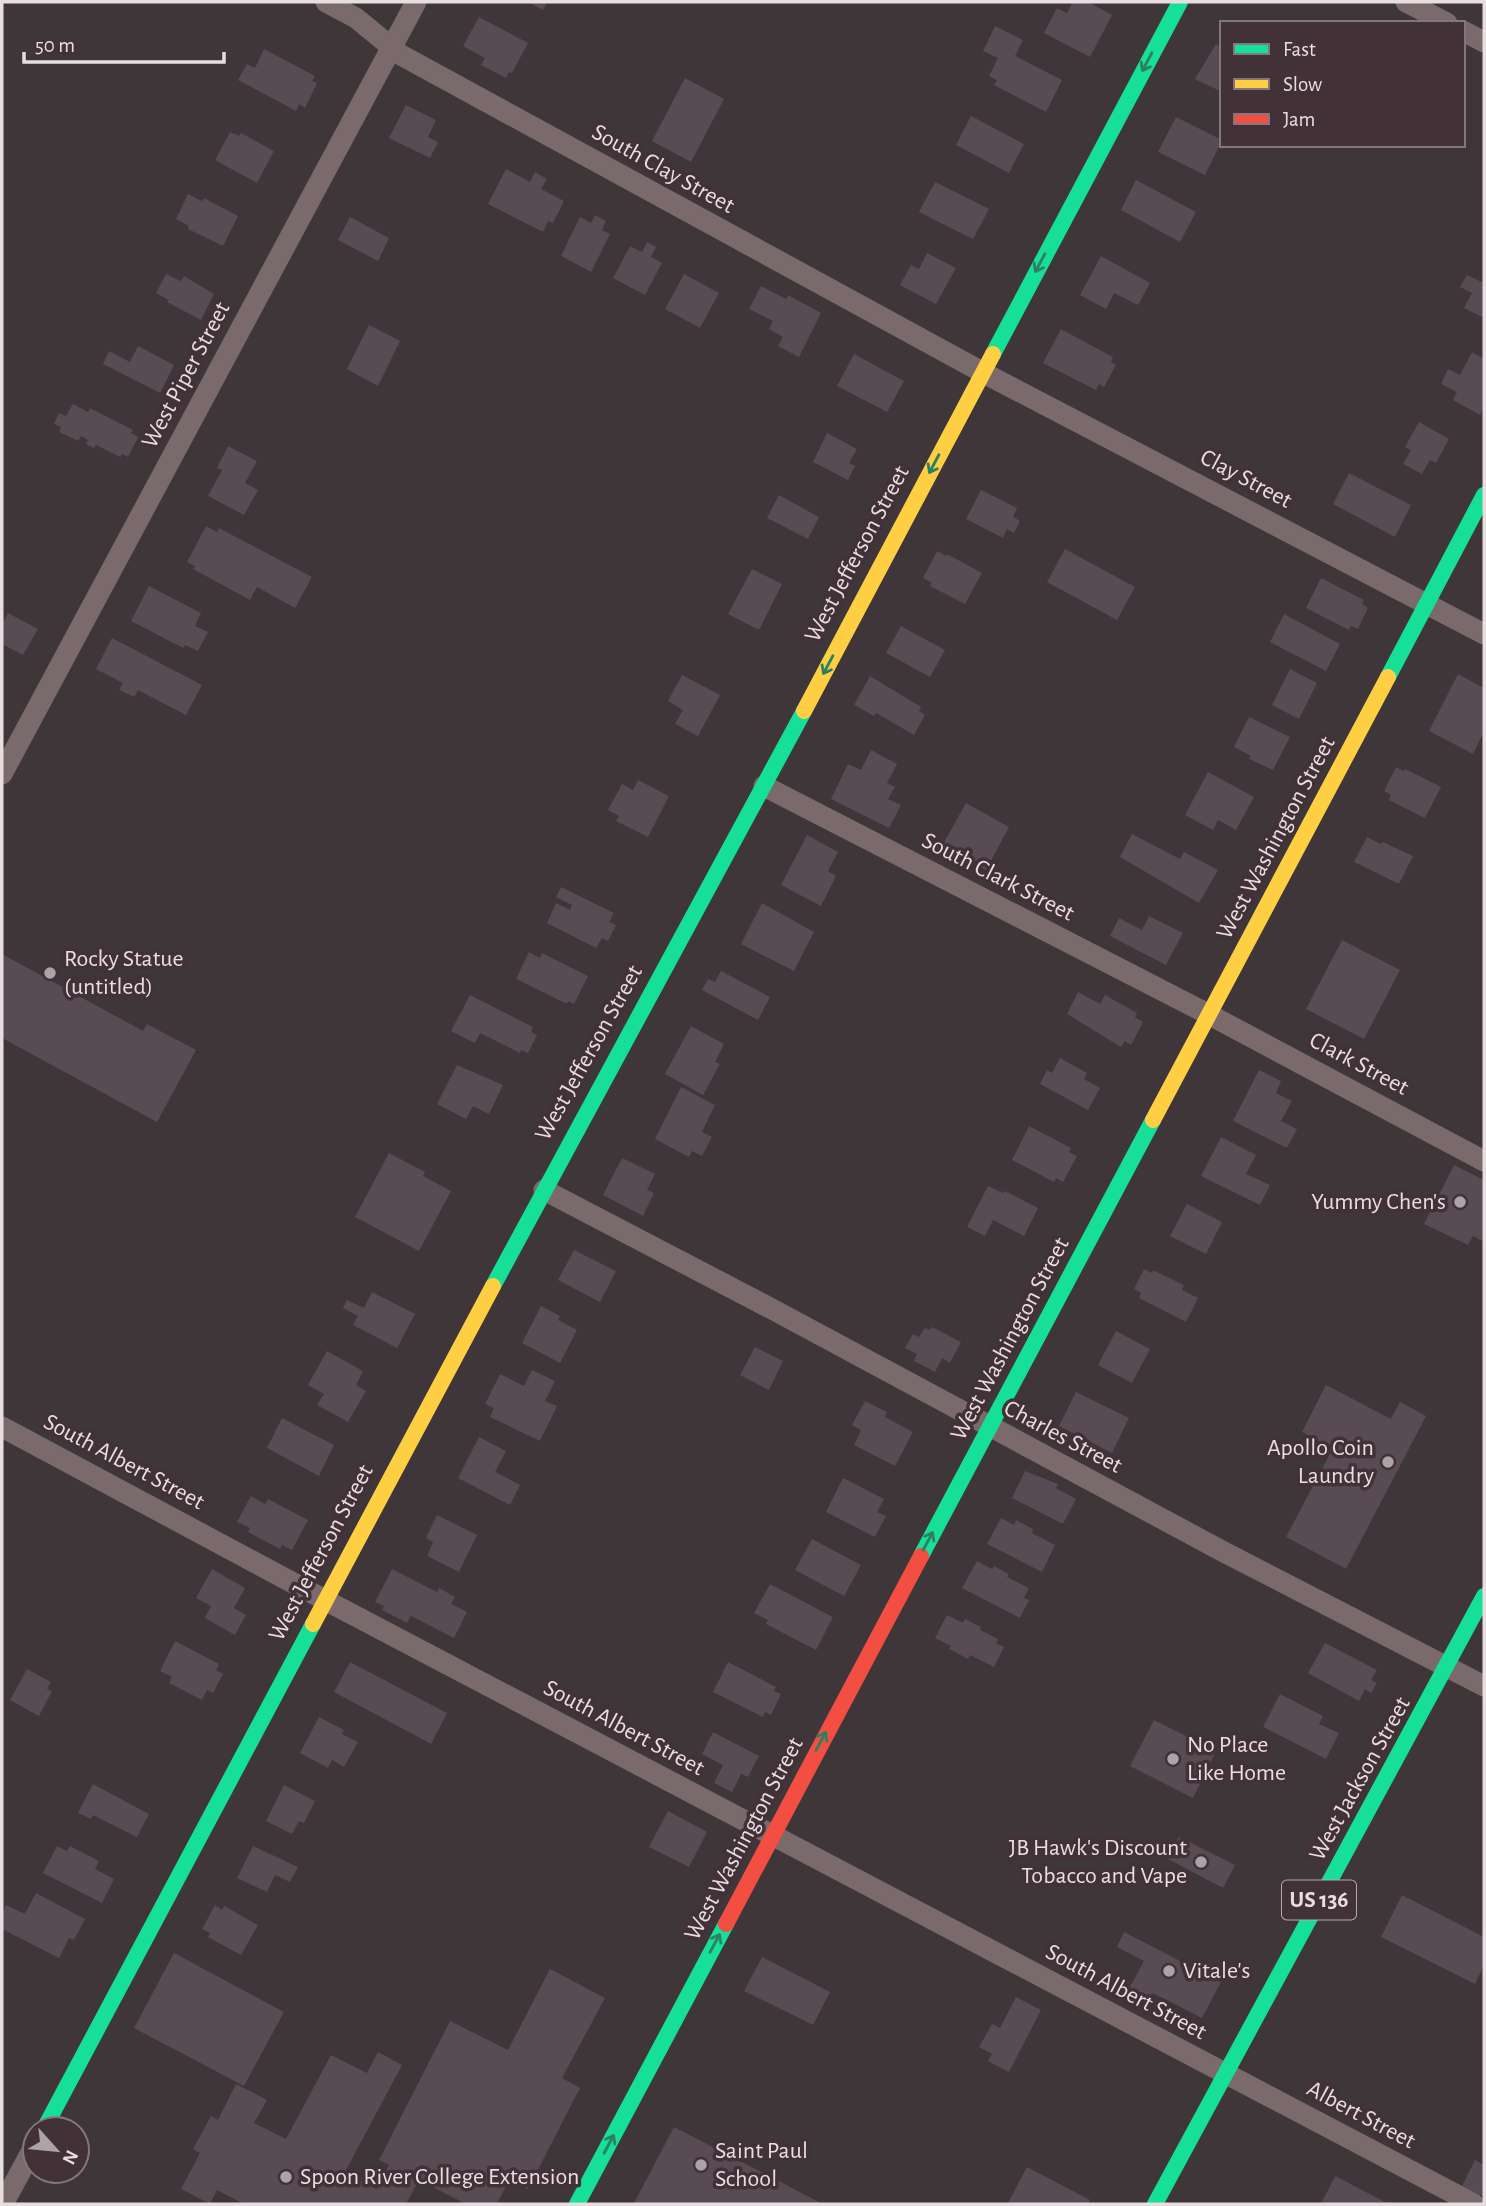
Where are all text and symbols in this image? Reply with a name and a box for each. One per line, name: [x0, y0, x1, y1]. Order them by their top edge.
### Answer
scale bar: [24, 21, 224, 65]
legend: [1220, 21, 1465, 147]
text: 50 m: [35, 35, 75, 56]
text: Fast: [1283, 39, 1316, 60]
one-way arrow: [1140, 51, 1154, 72]
text: Slow: [1283, 74, 1322, 95]
text: Jam: [1283, 109, 1315, 130]
street label: South Clay Street: [588, 120, 739, 218]
one-way arrow: [1033, 252, 1047, 272]
street label: West Piper Street: [137, 298, 235, 452]
street label: Clay Street: [1196, 445, 1296, 513]
one-way arrow: [926, 453, 940, 473]
street label: West Jefferson Street: [800, 461, 914, 646]
one-way arrow: [821, 654, 834, 675]
street label: West Washington Street: [1212, 732, 1340, 943]
street label: South Clark Street: [918, 828, 1078, 926]
place label: Rocky Statue (untitled): [64, 947, 184, 999]
street label: West Jefferson Street: [531, 961, 647, 1145]
marker: Rocky Statue (untitled): [42, 965, 58, 981]
street label: Clark Street: [1305, 1028, 1413, 1100]
place label: Yummy Chen's: [1311, 1190, 1446, 1214]
marker: Yummy Chen's: [1452, 1194, 1468, 1210]
street label: West Washington Street: [946, 1233, 1074, 1444]
street label: Charles Street: [1000, 1396, 1126, 1478]
street label: South Albert Street: [40, 1410, 209, 1515]
place label: Apollo Coin Laundry: [1267, 1436, 1374, 1488]
marker: Apollo Coin Laundry: [1380, 1454, 1396, 1470]
street label: West Jefferson Street: [264, 1460, 378, 1645]
one-way arrow: [921, 1531, 935, 1551]
street label: South Albert Street: [540, 1676, 709, 1781]
street label: West Jackson Street: [1305, 1693, 1415, 1865]
one-way arrow: [814, 1732, 828, 1752]
street label: West Washington Street: [680, 1733, 808, 1944]
place label: No Place Like Home: [1187, 1733, 1286, 1785]
marker: No Place Like Home: [1165, 1751, 1181, 1767]
place label: JB Hawk's Discount Tobacco and Vape: [1009, 1836, 1187, 1888]
marker: JB Hawk's Discount Tobacco and Vape: [1193, 1854, 1209, 1870]
road number: US 136: [1282, 1881, 1356, 1920]
one-way arrow: [708, 1933, 722, 1953]
street label: South Albert Street: [1042, 1940, 1211, 2045]
place label: Vitale's: [1183, 1959, 1250, 1983]
marker: Vitale's: [1161, 1963, 1177, 1979]
street label: Albert Street: [1303, 2076, 1419, 2154]
north arrow: [21, 2115, 91, 2185]
one-way arrow: [603, 2134, 616, 2155]
place label: Saint Paul School: [715, 2139, 808, 2191]
text: N: [58, 2147, 81, 2167]
marker: Saint Paul School: [693, 2157, 709, 2173]
place label: Spoon River College Extension: [300, 2165, 579, 2189]
marker: Spoon River College Extension: [278, 2169, 294, 2185]

